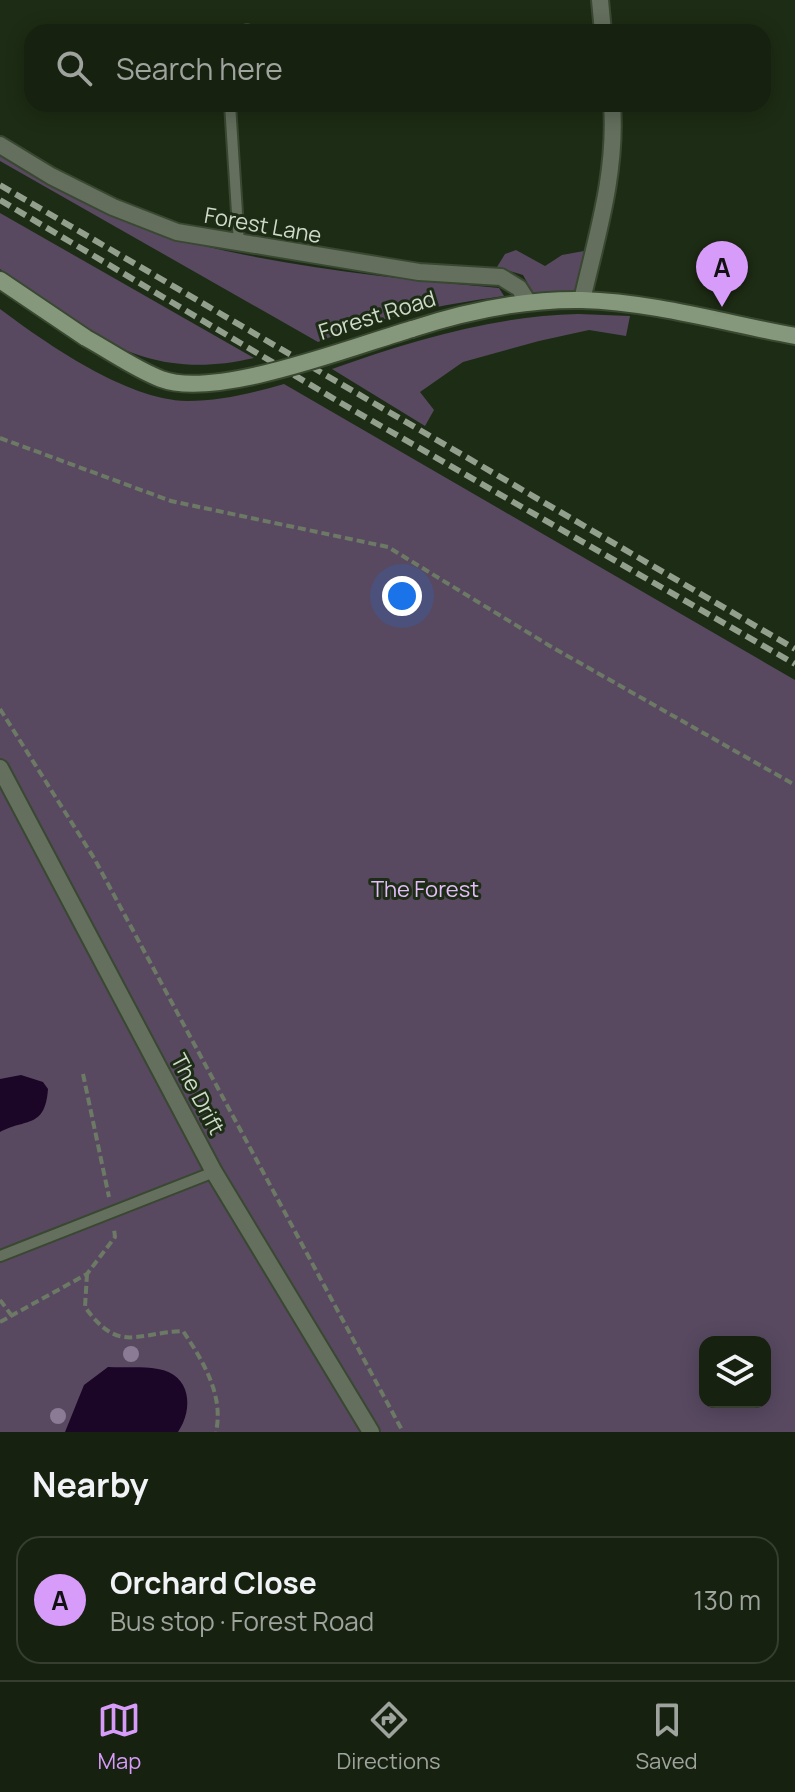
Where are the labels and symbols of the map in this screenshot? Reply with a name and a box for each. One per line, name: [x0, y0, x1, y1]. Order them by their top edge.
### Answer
street label: Forest Lane: [202, 200, 324, 250]
pin: A: [696, 241, 748, 307]
street label: Forest Road: [315, 283, 439, 347]
your location: [382, 576, 422, 616]
park label: The Forest: [371, 874, 479, 904]
street label: The Drift: [164, 1048, 232, 1140]

